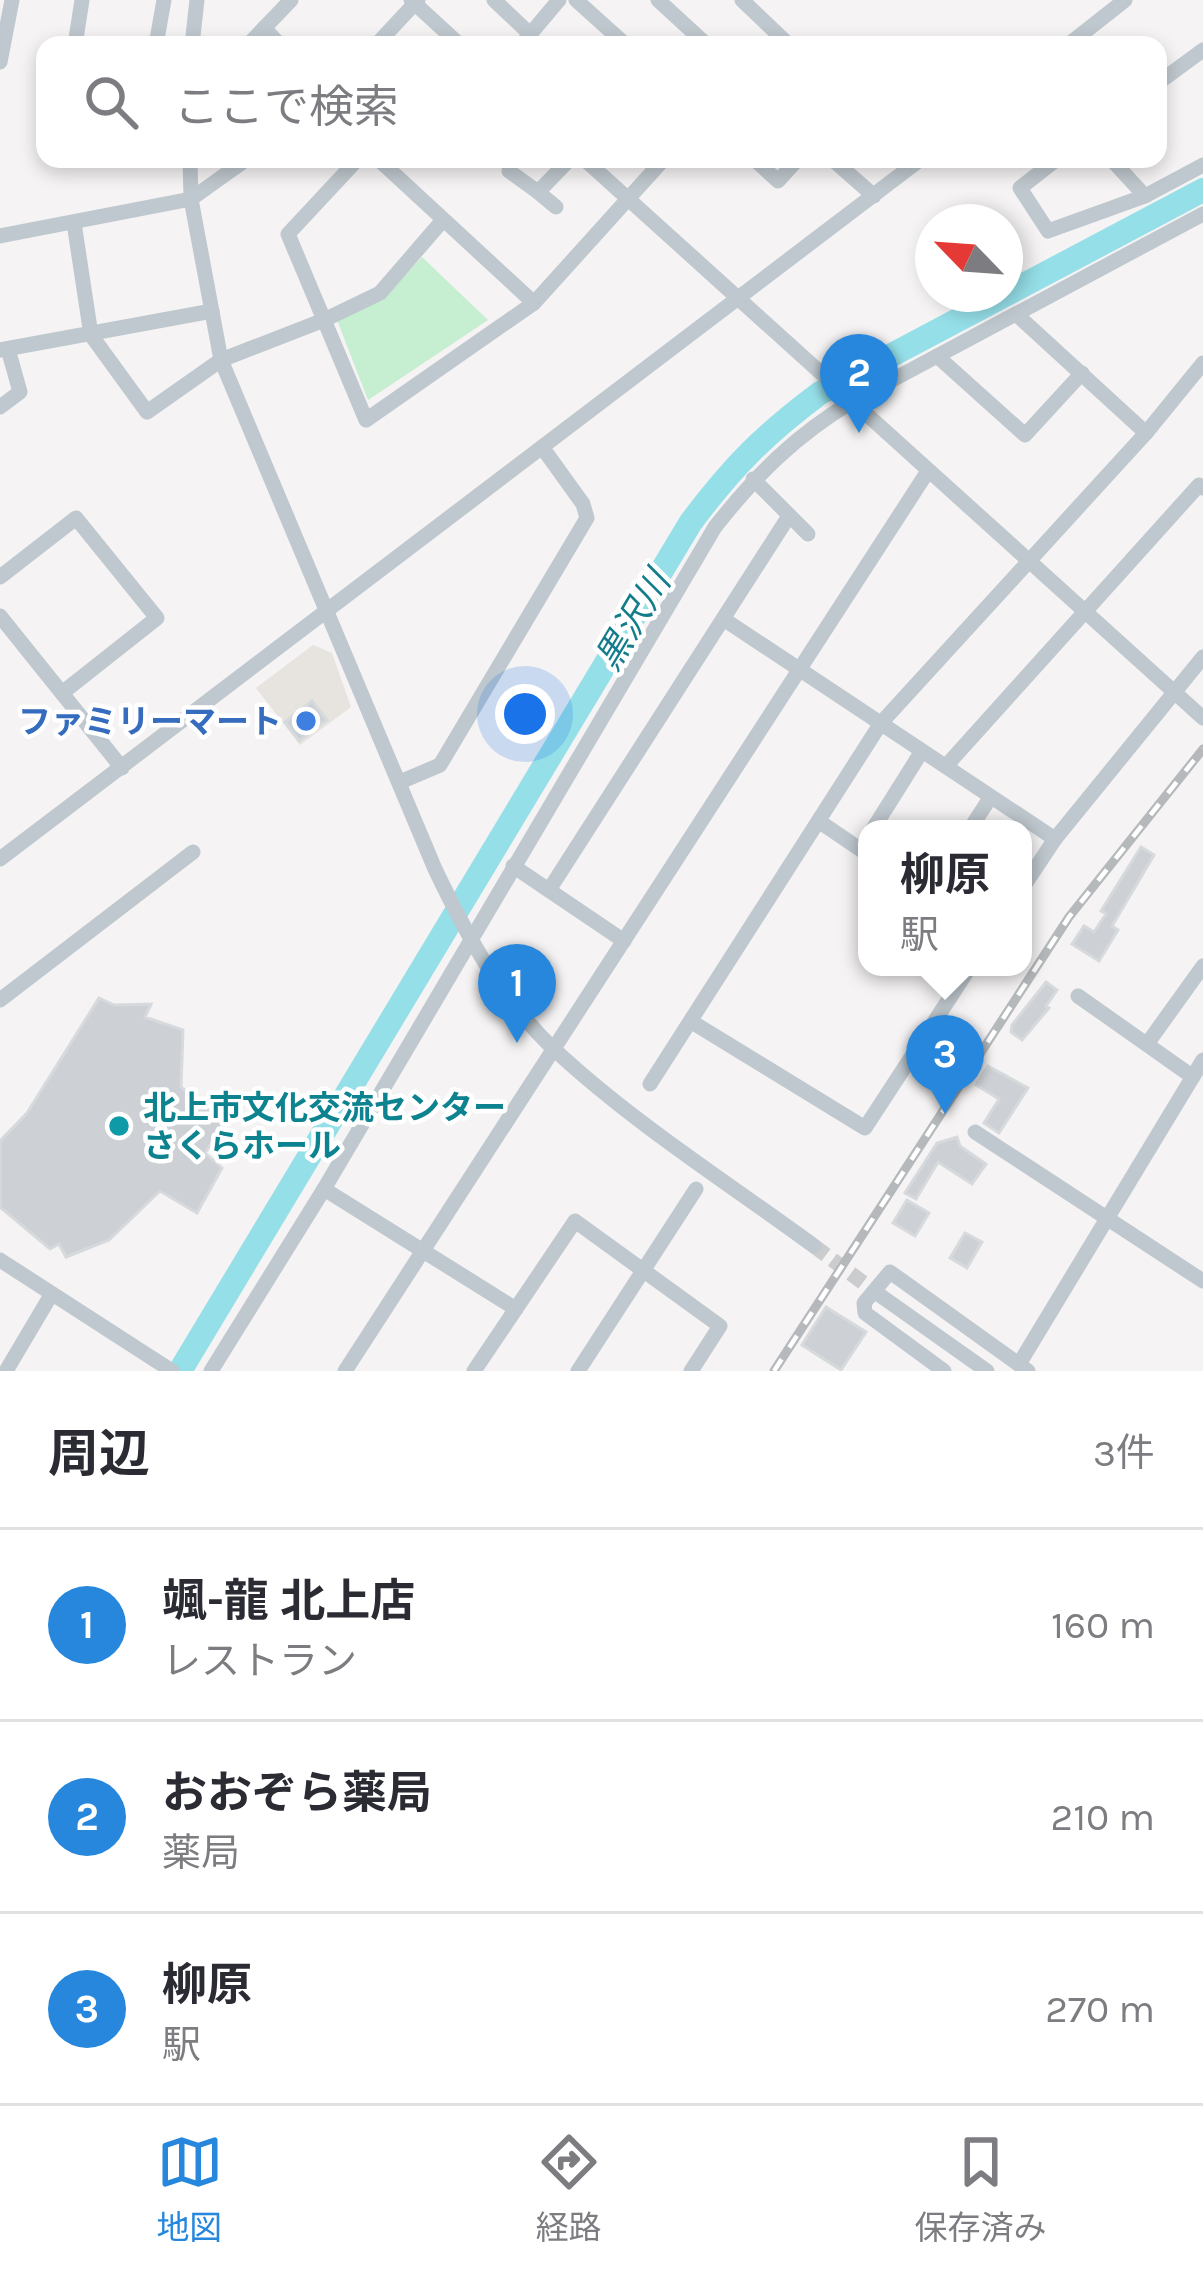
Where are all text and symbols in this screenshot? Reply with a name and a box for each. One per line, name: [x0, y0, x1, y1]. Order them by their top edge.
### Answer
search box: [36, 36, 1167, 168]
icon: search: [78, 69, 144, 135]
text: ここで検索: [174, 81, 399, 133]
north arrow: [915, 204, 1023, 312]
pin: 2: [820, 334, 898, 433]
water label: 黒沢川: [587, 560, 681, 678]
your location: [495, 684, 555, 744]
place label: ファミリーマート: [18, 703, 282, 741]
marker: ファミリーマート: [293, 708, 319, 734]
popup: [858, 820, 1032, 976]
text: 柳原: [900, 849, 990, 901]
text: 駅: [900, 912, 939, 958]
pin: 1: [478, 944, 556, 1043]
pin: 3: [906, 1015, 984, 1114]
place label: 北上市文化交流センター さくらホール: [143, 1089, 506, 1165]
marker: 北上市文化交流センター さくらホール: [106, 1113, 132, 1139]
text: 周辺: [48, 1424, 150, 1484]
text: 3件: [1093, 1430, 1155, 1476]
text: 颯-龍 北上店: [162, 1575, 415, 1627]
text: 1: [80, 1602, 94, 1648]
text: 160 m: [1051, 1602, 1155, 1648]
text: レストラン: [162, 1638, 357, 1684]
text: おおぞら薬局: [162, 1767, 432, 1819]
text: 2: [75, 1794, 99, 1840]
text: 210 m: [1051, 1794, 1155, 1840]
text: 薬局: [162, 1830, 240, 1876]
text: 柳原: [162, 1959, 252, 2011]
text: 3: [75, 1986, 99, 2032]
text: 270 m: [1045, 1986, 1155, 2032]
text: 駅: [162, 2022, 201, 2068]
tab: 地図: [157, 2129, 223, 2249]
tab: 経路: [536, 2129, 602, 2249]
tab: 保存済み: [915, 2129, 1047, 2249]

